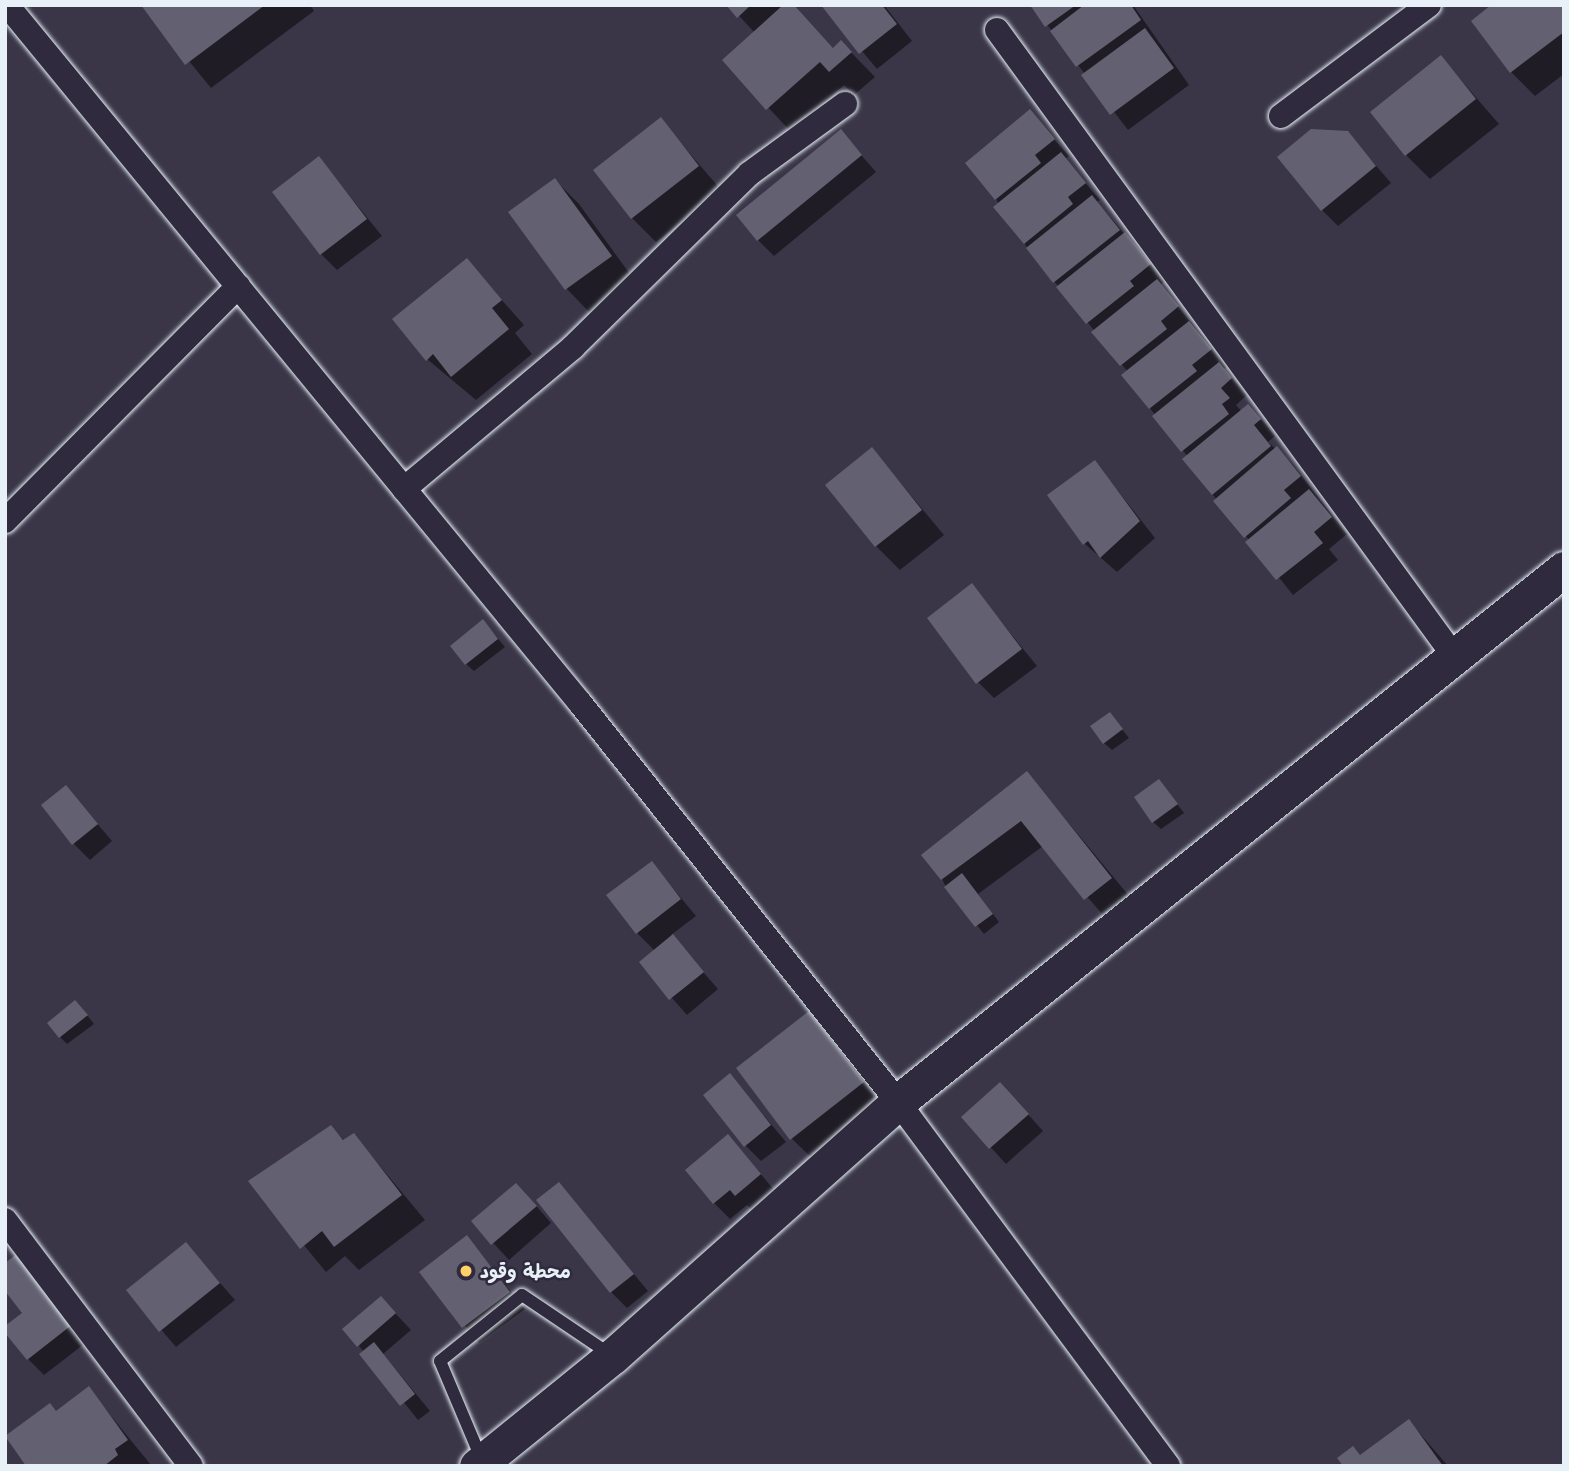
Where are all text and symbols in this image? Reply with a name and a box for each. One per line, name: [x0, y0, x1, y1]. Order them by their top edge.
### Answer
place label: محطة وقود: [480, 1260, 571, 1282]
marker: محطة وقود: [458, 1263, 474, 1279]

